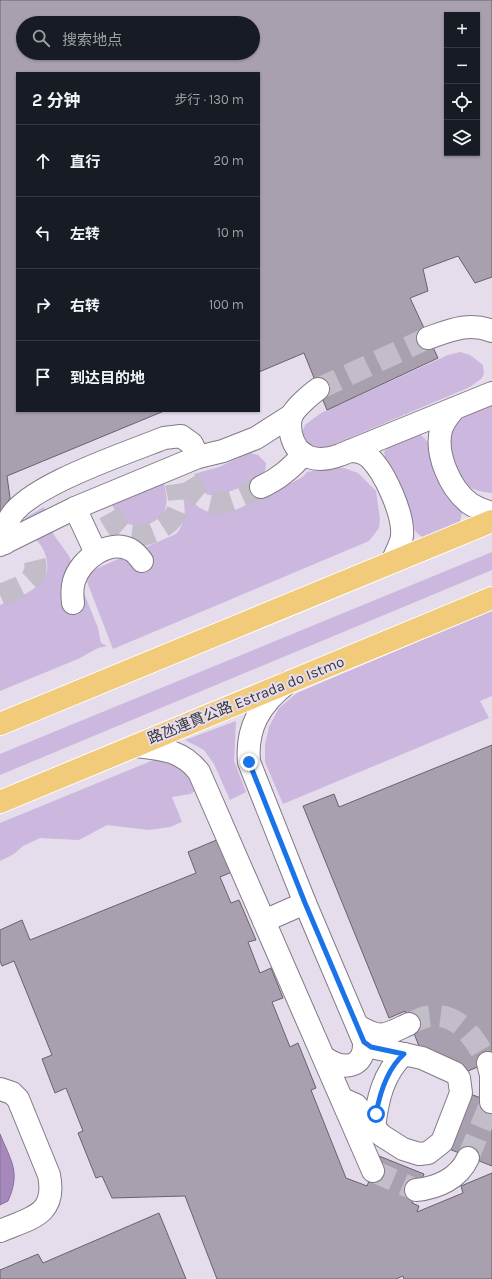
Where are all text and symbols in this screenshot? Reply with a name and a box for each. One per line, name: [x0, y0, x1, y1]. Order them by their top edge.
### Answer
map controls: [444, 12, 480, 156]
button: +: [444, 12, 480, 48]
search box: [16, 16, 260, 60]
icon: search: [30, 27, 52, 49]
text: 搜索地点: [62, 31, 122, 49]
button: −: [444, 48, 480, 84]
button: locate: [444, 84, 480, 120]
text: 2 分钟: [32, 90, 81, 110]
text: 步行 · 130 m: [175, 92, 244, 107]
button: layers: [444, 120, 480, 156]
icon: ahead: [32, 150, 54, 172]
text: 直行: [70, 153, 100, 171]
text: 20 m: [214, 153, 244, 168]
icon: left: [32, 222, 54, 244]
text: 左转: [70, 225, 100, 243]
text: 10 m: [217, 225, 244, 240]
icon: right: [32, 294, 54, 316]
text: 右转: [70, 297, 100, 315]
text: 100 m: [209, 297, 244, 312]
icon: arrive: [32, 366, 54, 388]
text: 到达目的地: [70, 369, 145, 387]
street label: 路氹連貫公路 Estrada do Istmo: [145, 652, 347, 748]
route end: [240, 753, 258, 771]
route start: [367, 1105, 385, 1123]

